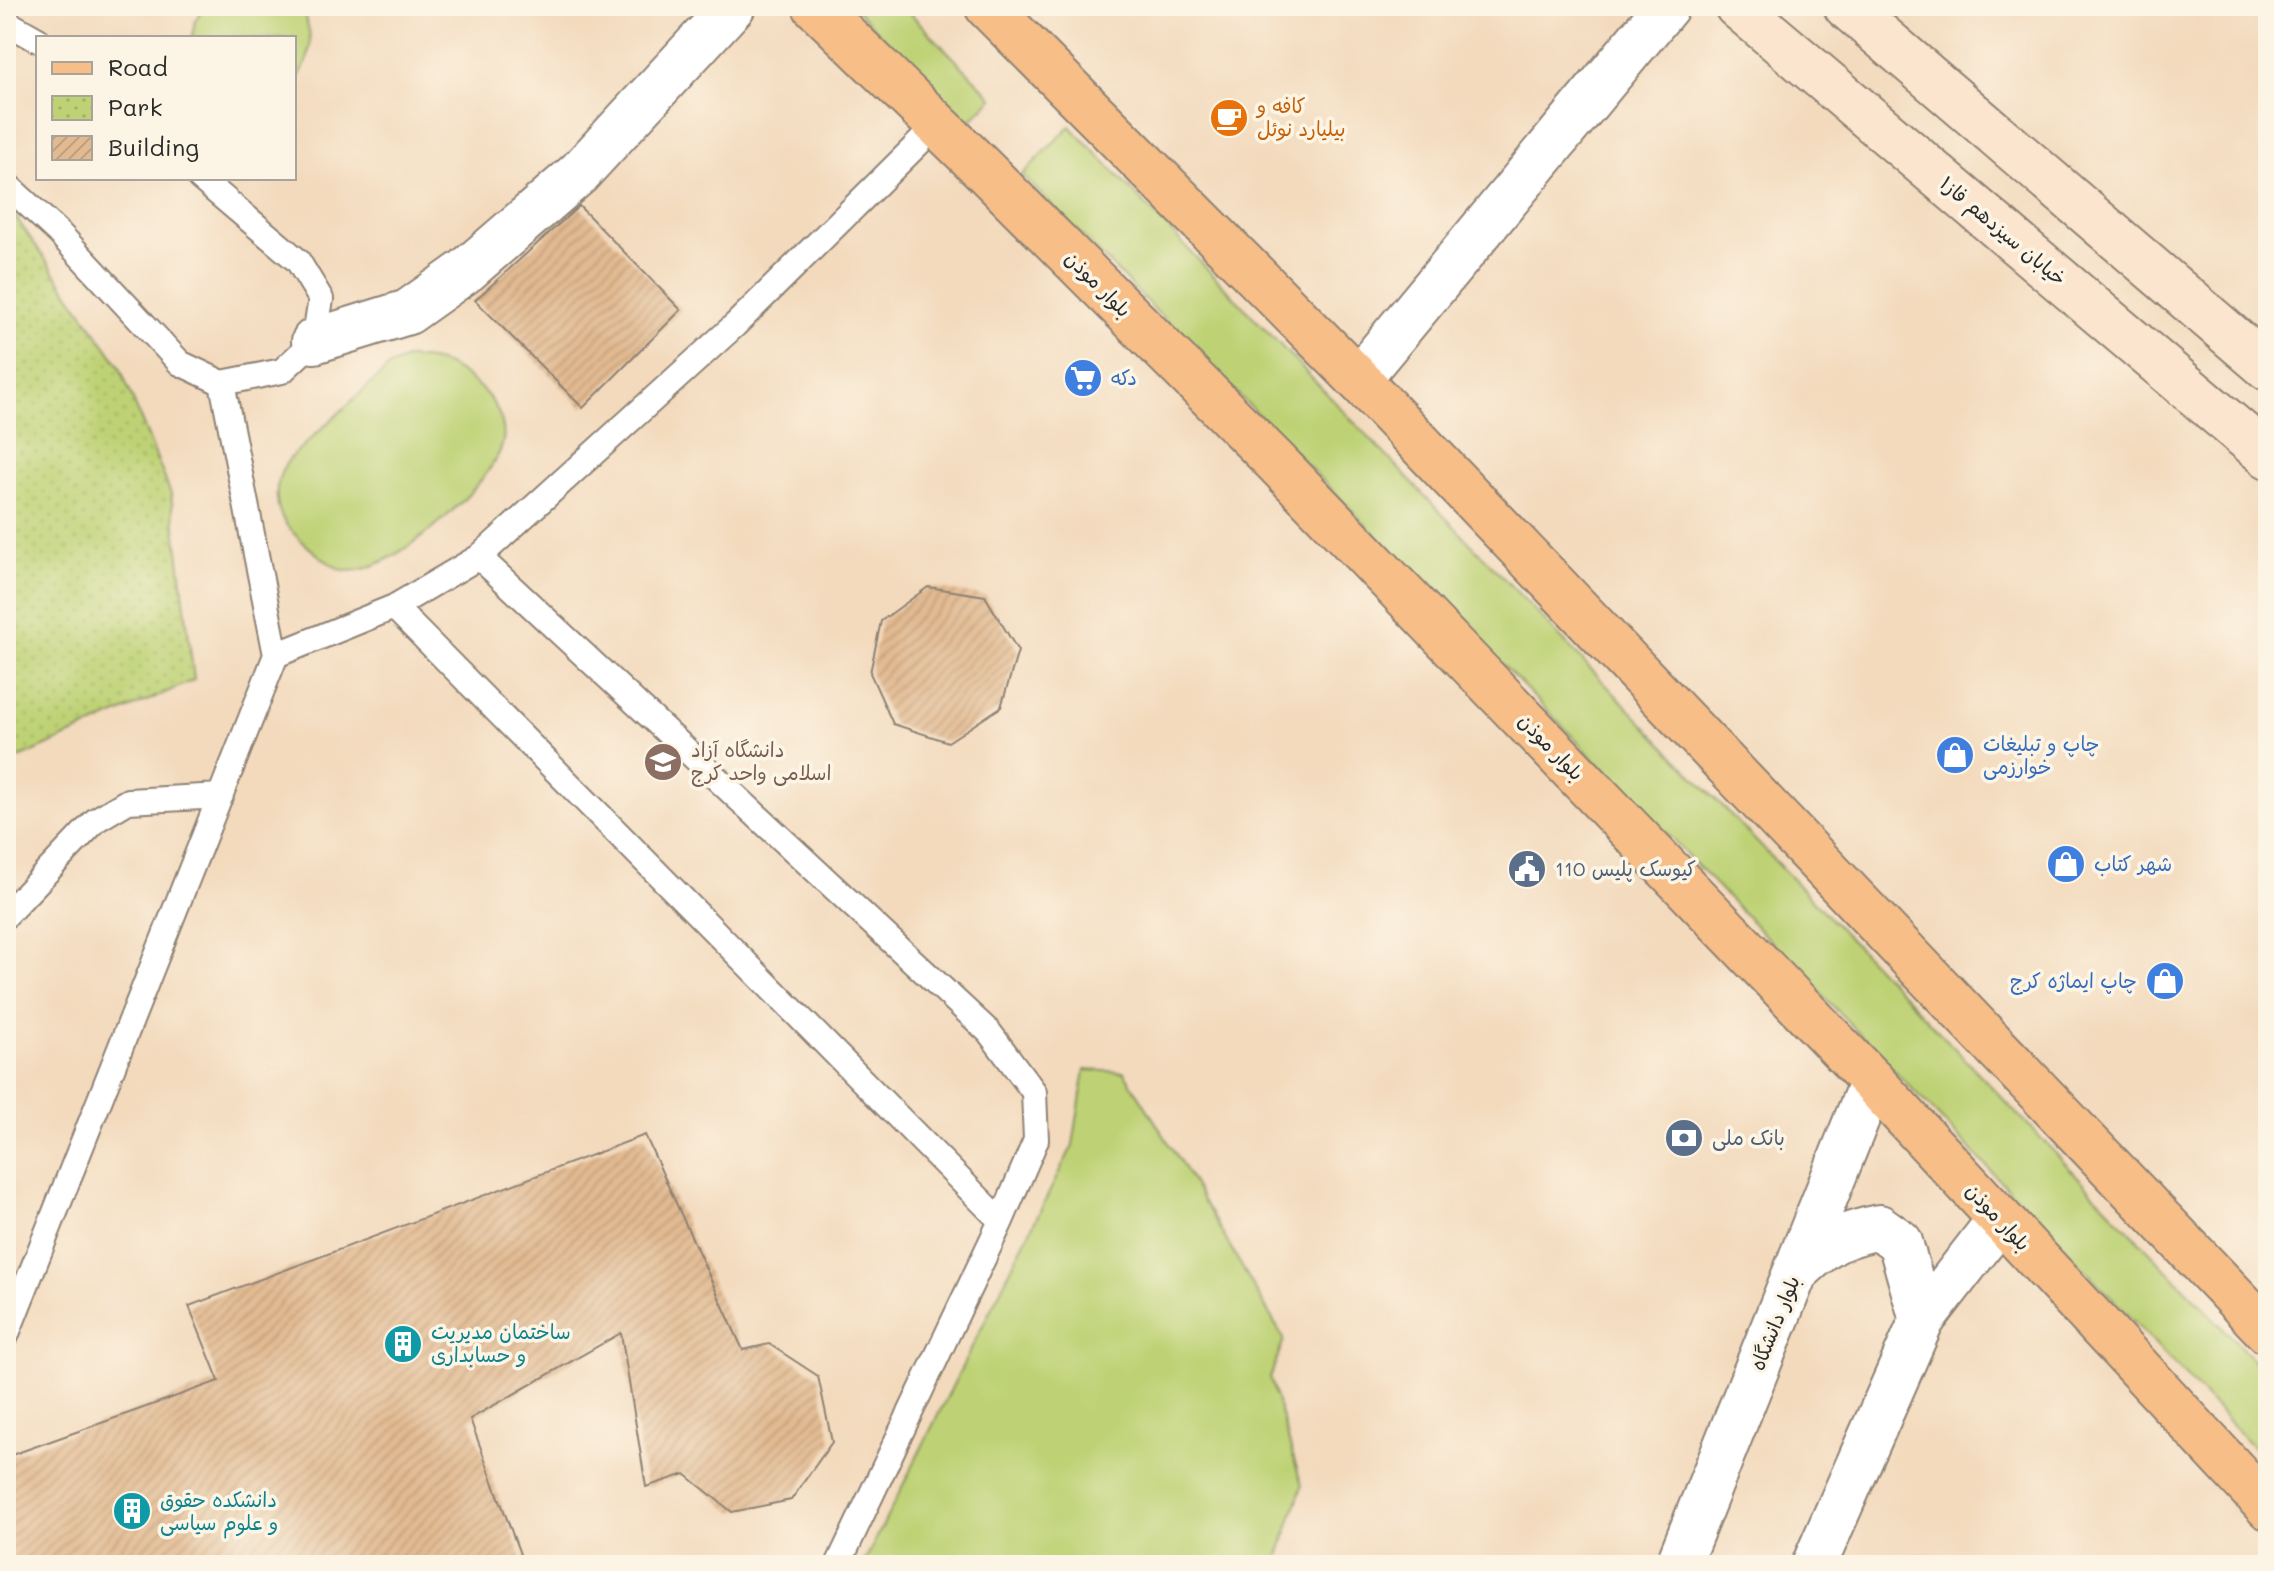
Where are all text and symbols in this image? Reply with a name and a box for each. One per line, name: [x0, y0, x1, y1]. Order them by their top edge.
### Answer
legend: [36, 36, 296, 180]
text: Road: [108, 51, 168, 82]
text: Park: [108, 91, 162, 122]
place label: کافه و بیلیارد نوئل: [1255, 92, 1346, 141]
cafe icon: کافه و بیلیارد نوئل: [1208, 97, 1250, 139]
text: Building: [108, 131, 199, 162]
street label: خیابان سیزدهم فاز۱: [1932, 170, 2072, 294]
street label: بلوار موذن: [1060, 245, 1137, 322]
supermarket icon: دکه: [1062, 357, 1104, 399]
place label: دکه: [1111, 364, 1137, 390]
street label: بلوار موذن: [1513, 707, 1590, 785]
place label: چاپ و تبلیغات خوارزمی: [1983, 730, 2100, 780]
shop icon: چاپ و تبلیغات خوارزمی: [1934, 734, 1976, 776]
place label: دانشگاه آزاد اسلامی واحد کرج: [691, 736, 831, 787]
school or university icon: دانشگاه آزاد اسلامی واحد کرج: [642, 741, 684, 783]
shop icon: شهر کتاب: [2045, 843, 2087, 885]
public building icon: کیوسک پلیس 110: [1506, 848, 1548, 890]
place label: شهر کتاب: [2094, 850, 2172, 876]
place label: کیوسک پلیس 110: [1555, 855, 1696, 882]
shop icon: چاپ ایماژه کرج: [2144, 960, 2186, 1002]
place label: چاپ ایماژه کرج: [2010, 967, 2137, 995]
bank icon: بانک ملی: [1663, 1117, 1705, 1159]
place label: بانک ملی: [1712, 1124, 1785, 1151]
street label: بلوار موذن: [1961, 1177, 2037, 1256]
street label: بلوار دانشگاه: [1743, 1271, 1805, 1374]
place label: ساختمان مدیریت و حسابداری: [431, 1318, 571, 1367]
building icon: ساختمان مدیریت و حسابداری: [382, 1323, 424, 1365]
place label: دانشکده حقوق و علوم سیاسی: [160, 1486, 278, 1539]
building icon: دانشکده حقوق و علوم سیاسی: [111, 1490, 153, 1532]

